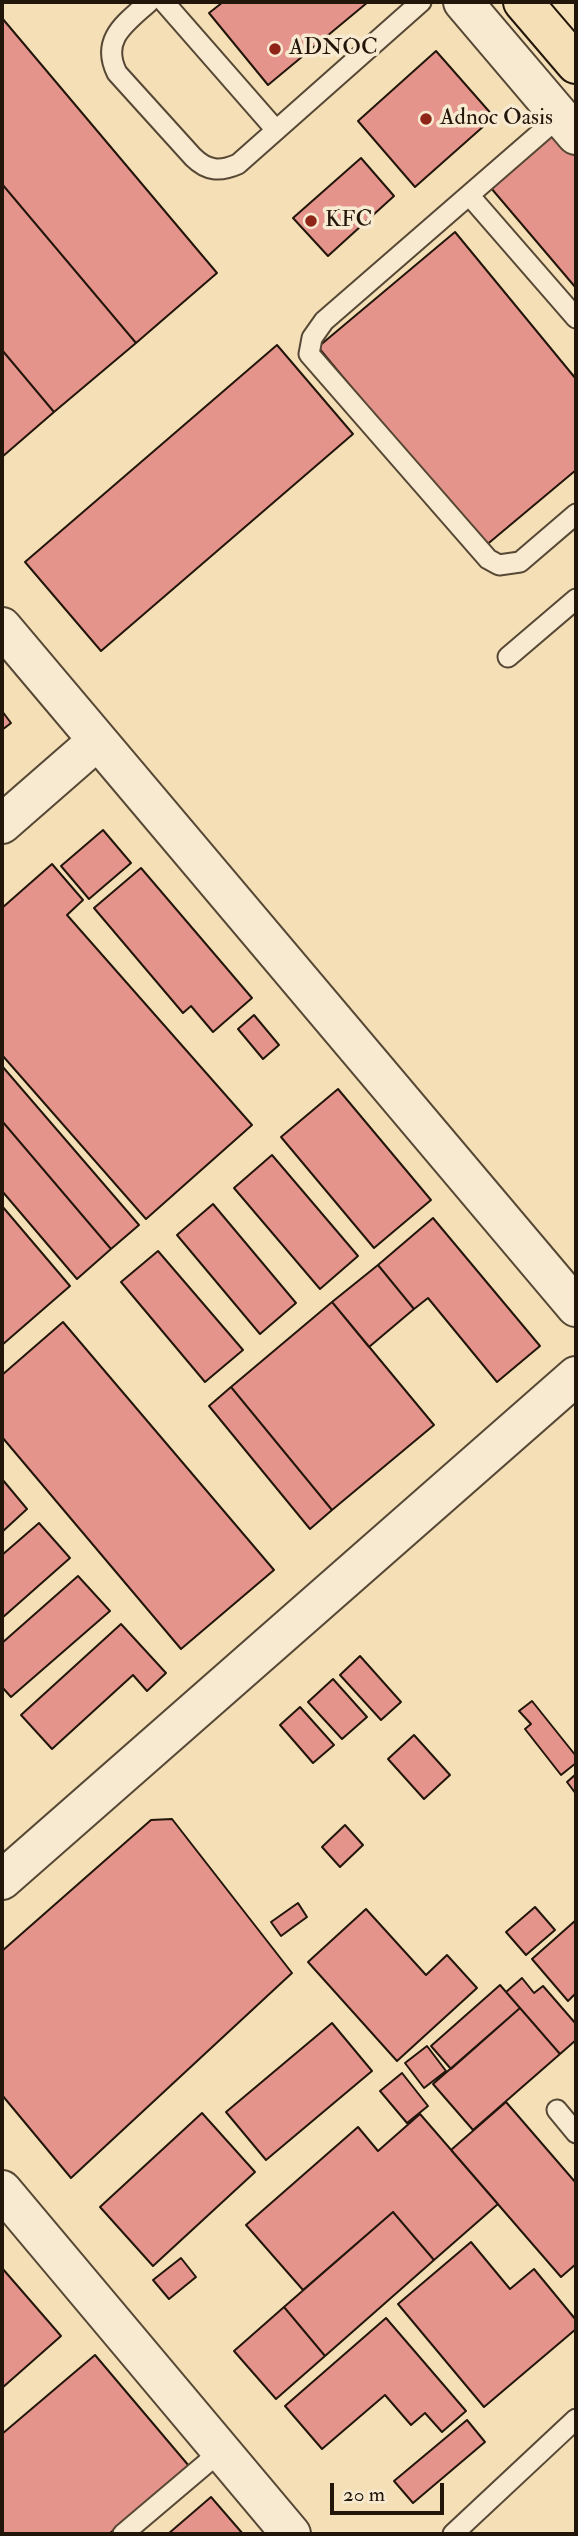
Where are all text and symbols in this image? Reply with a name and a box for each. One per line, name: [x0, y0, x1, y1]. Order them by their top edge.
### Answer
place label: ADNOC: [289, 35, 378, 63]
marker: ADNOC: [267, 41, 283, 57]
place label: Adnoc Oasis: [440, 105, 553, 133]
marker: Adnoc Oasis: [418, 111, 434, 127]
place label: KFC: [325, 207, 372, 235]
marker: KFC: [303, 213, 319, 229]
scale bar: [333, 2470, 447, 2514]
text: 20 m: [343, 2481, 385, 2508]

